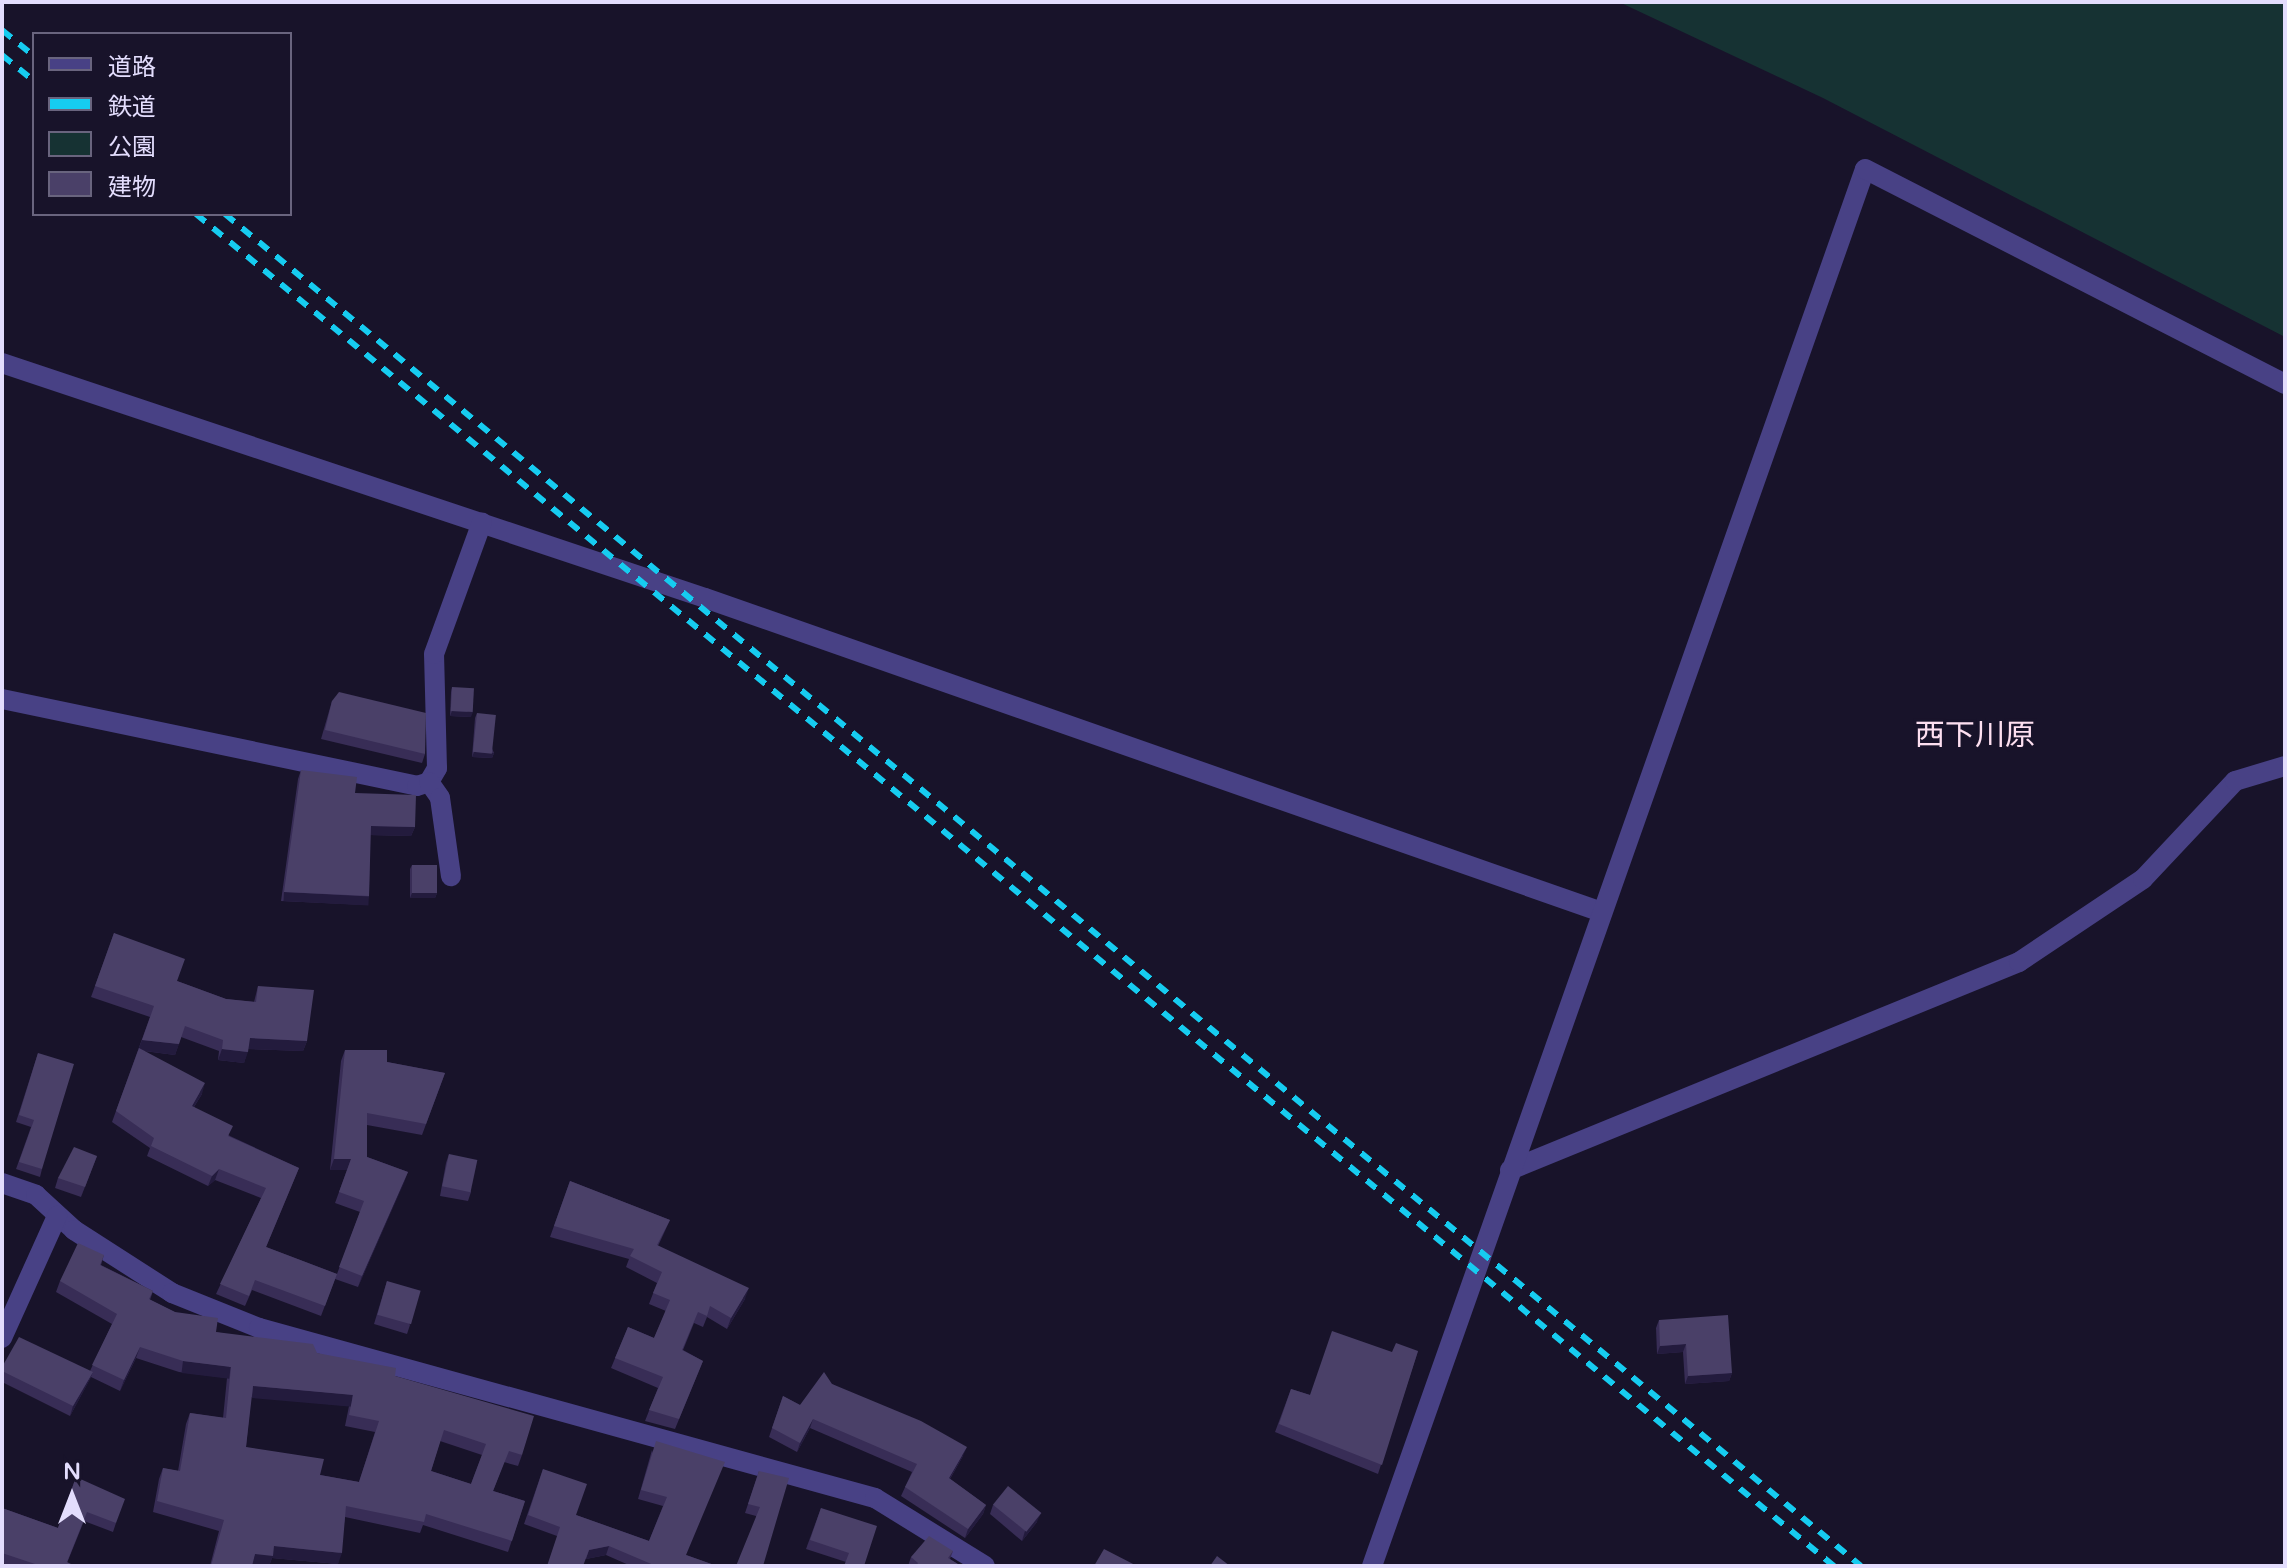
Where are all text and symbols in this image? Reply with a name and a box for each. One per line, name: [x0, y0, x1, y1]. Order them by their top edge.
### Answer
legend: [32, 32, 292, 216]
text: 道路: [108, 53, 156, 82]
text: 鉄道: [108, 93, 156, 122]
text: 公園: [108, 133, 156, 162]
text: 建物: [108, 173, 156, 202]
district label: 西下川原: [1915, 718, 2035, 754]
north arrow: [32, 1456, 112, 1536]
text: N: [63, 1459, 81, 1485]

